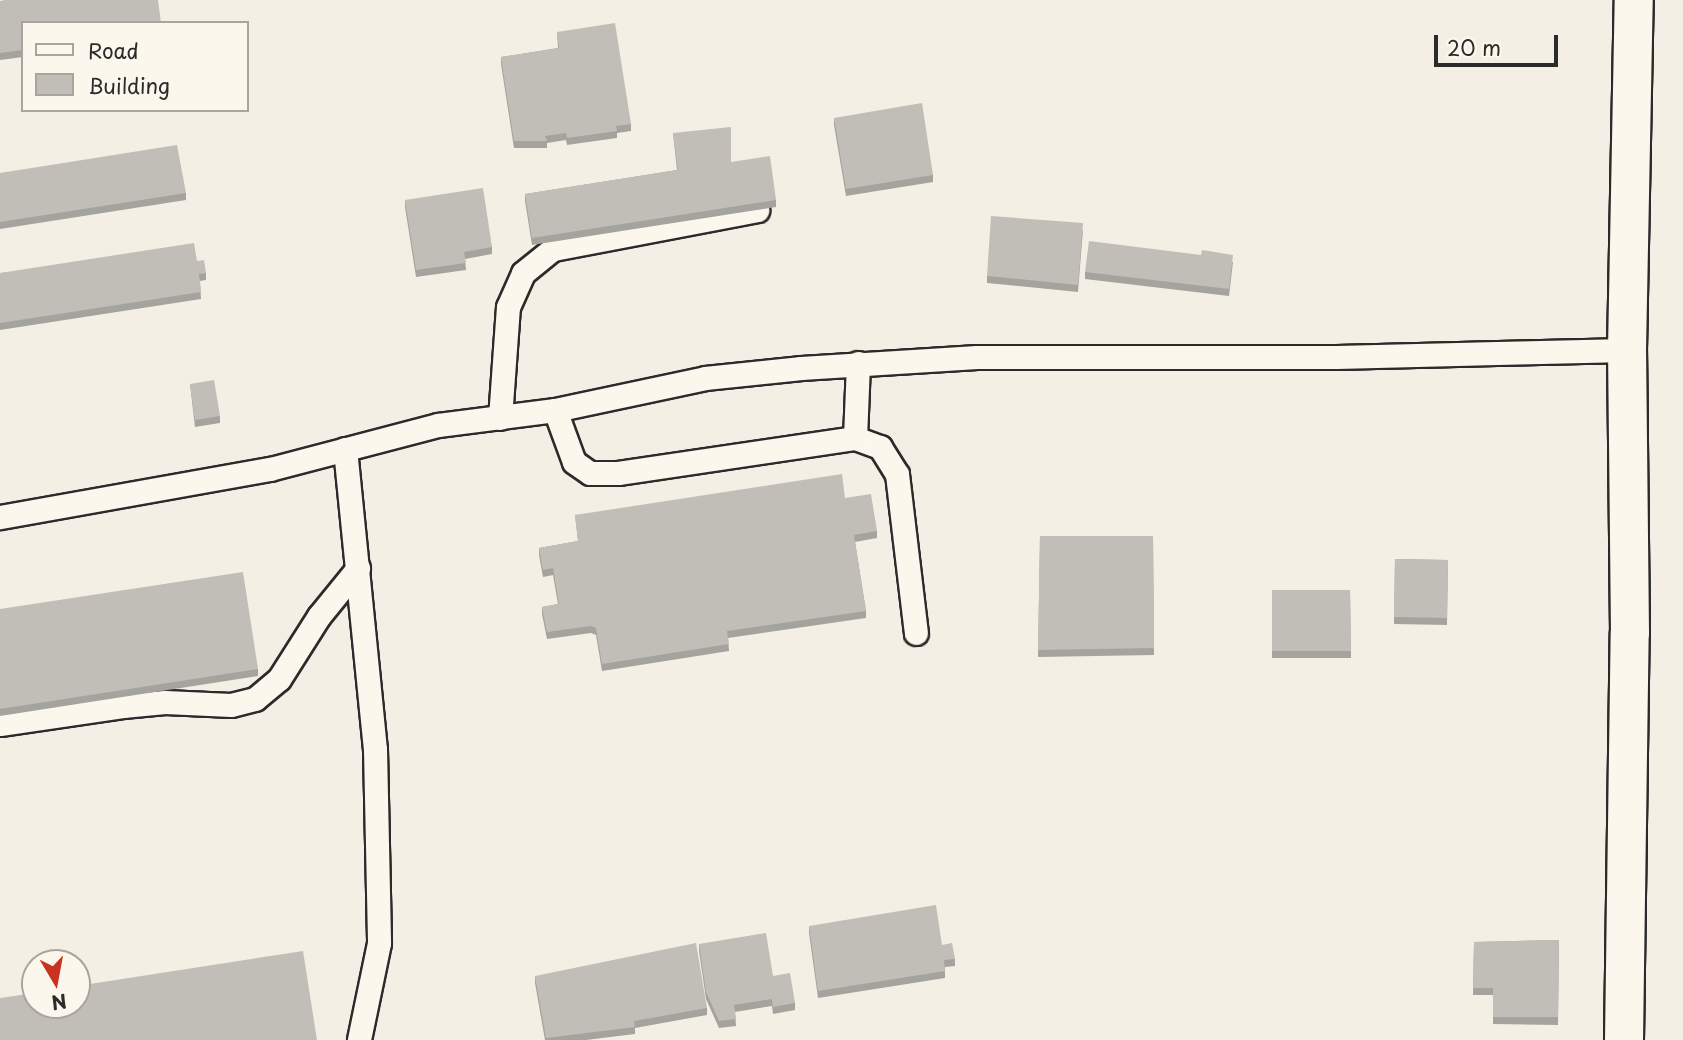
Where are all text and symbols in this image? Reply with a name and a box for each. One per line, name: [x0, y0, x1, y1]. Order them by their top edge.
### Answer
legend: [21, 21, 248, 112]
scale bar: [1438, 21, 1562, 65]
text: 20 m: [1447, 31, 1501, 63]
text: Road: [88, 34, 139, 66]
text: Building: [88, 69, 170, 101]
north arrow: [21, 949, 91, 1019]
text: N: [49, 988, 69, 1018]

